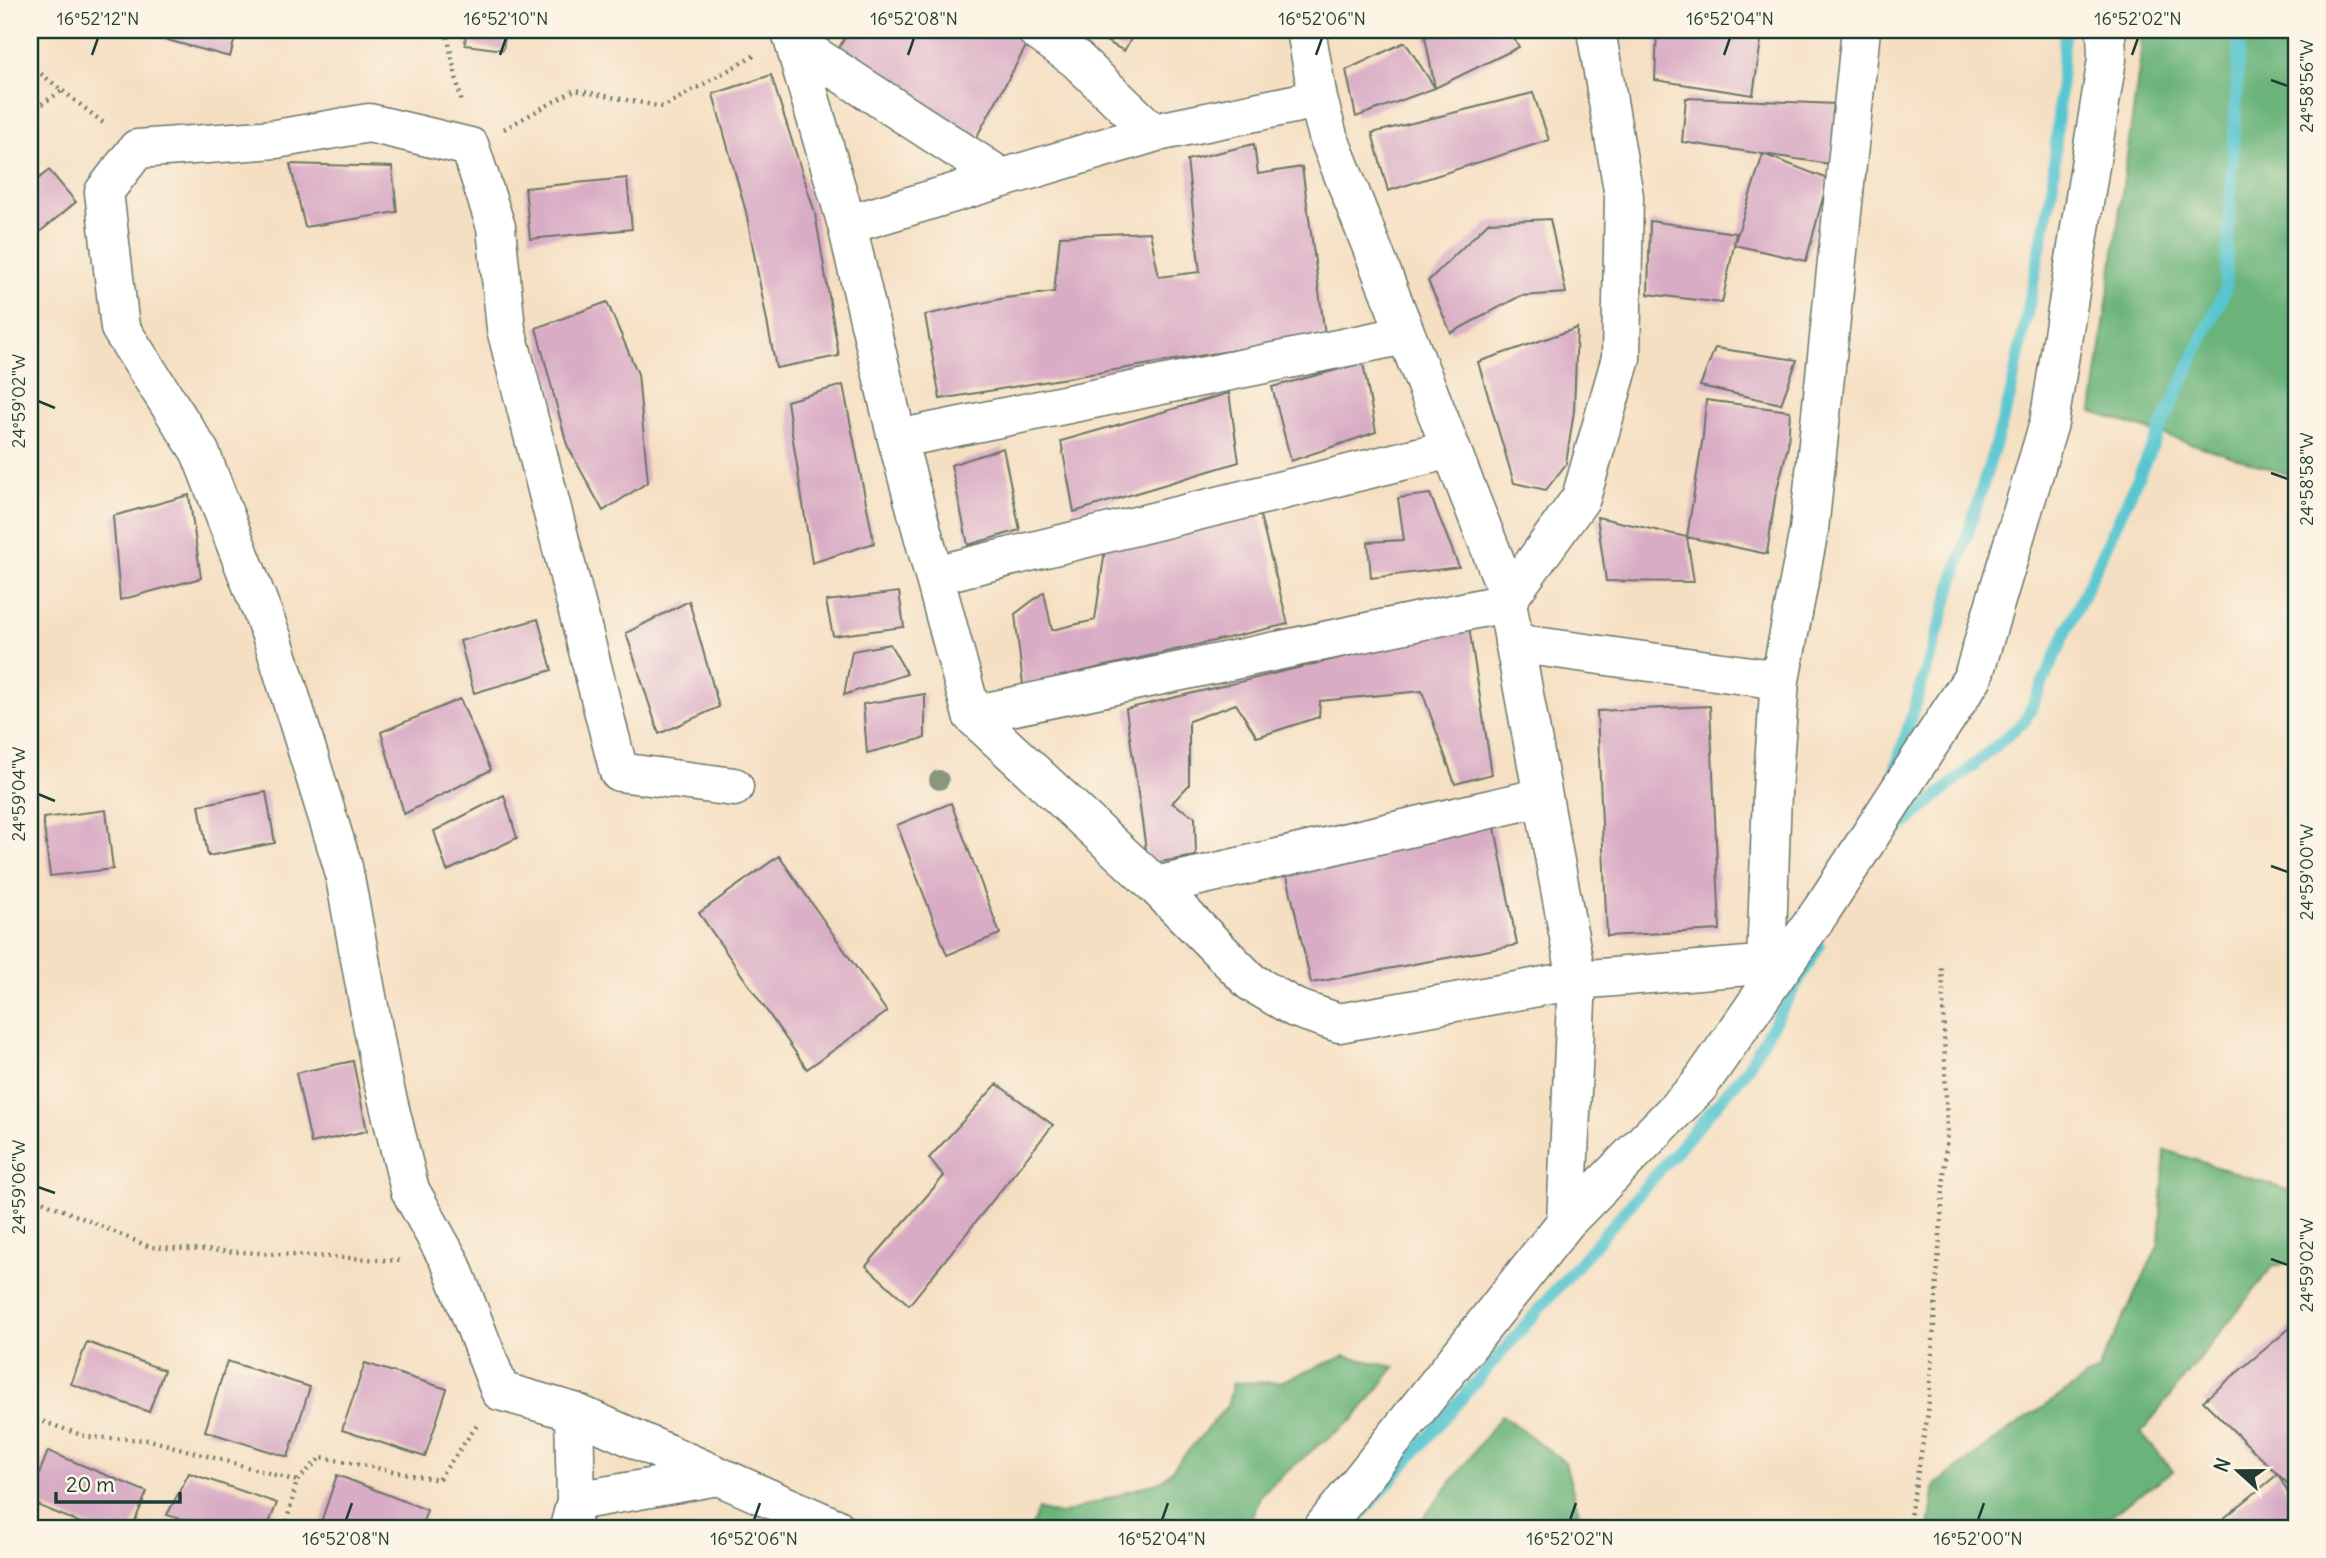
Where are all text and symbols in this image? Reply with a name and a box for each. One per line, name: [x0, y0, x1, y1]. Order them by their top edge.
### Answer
text: 16°52'12"N: [57, 7, 139, 30]
text: 16°52'10"N: [464, 7, 548, 30]
text: 16°52'08"N: [870, 7, 958, 30]
text: 16°52'06"N: [1278, 7, 1366, 30]
text: 16°52'04"N: [1686, 7, 1774, 30]
text: 16°52'02"N: [2094, 7, 2182, 30]
text: 24°58'56"W: [2295, 39, 2318, 133]
text: 24°59'02"W: [7, 354, 30, 448]
text: 24°58'58"W: [2295, 432, 2318, 526]
text: 24°59'04"W: [7, 747, 30, 841]
text: 24°59'00"W: [2295, 824, 2318, 920]
text: 24°59'06"W: [7, 1140, 30, 1234]
text: 24°59'02"W: [2295, 1218, 2318, 1312]
north arrow: [2204, 1436, 2274, 1506]
text: N: [2209, 1454, 2236, 1475]
scale bar: [56, 1460, 180, 1504]
text: 20 m: [66, 1471, 115, 1498]
text: 16°52'08"N: [302, 1527, 390, 1550]
text: 16°52'06"N: [710, 1527, 798, 1550]
text: 16°52'04"N: [1118, 1527, 1206, 1550]
text: 16°52'02"N: [1526, 1527, 1614, 1550]
text: 16°52'00"N: [1933, 1527, 2023, 1550]

